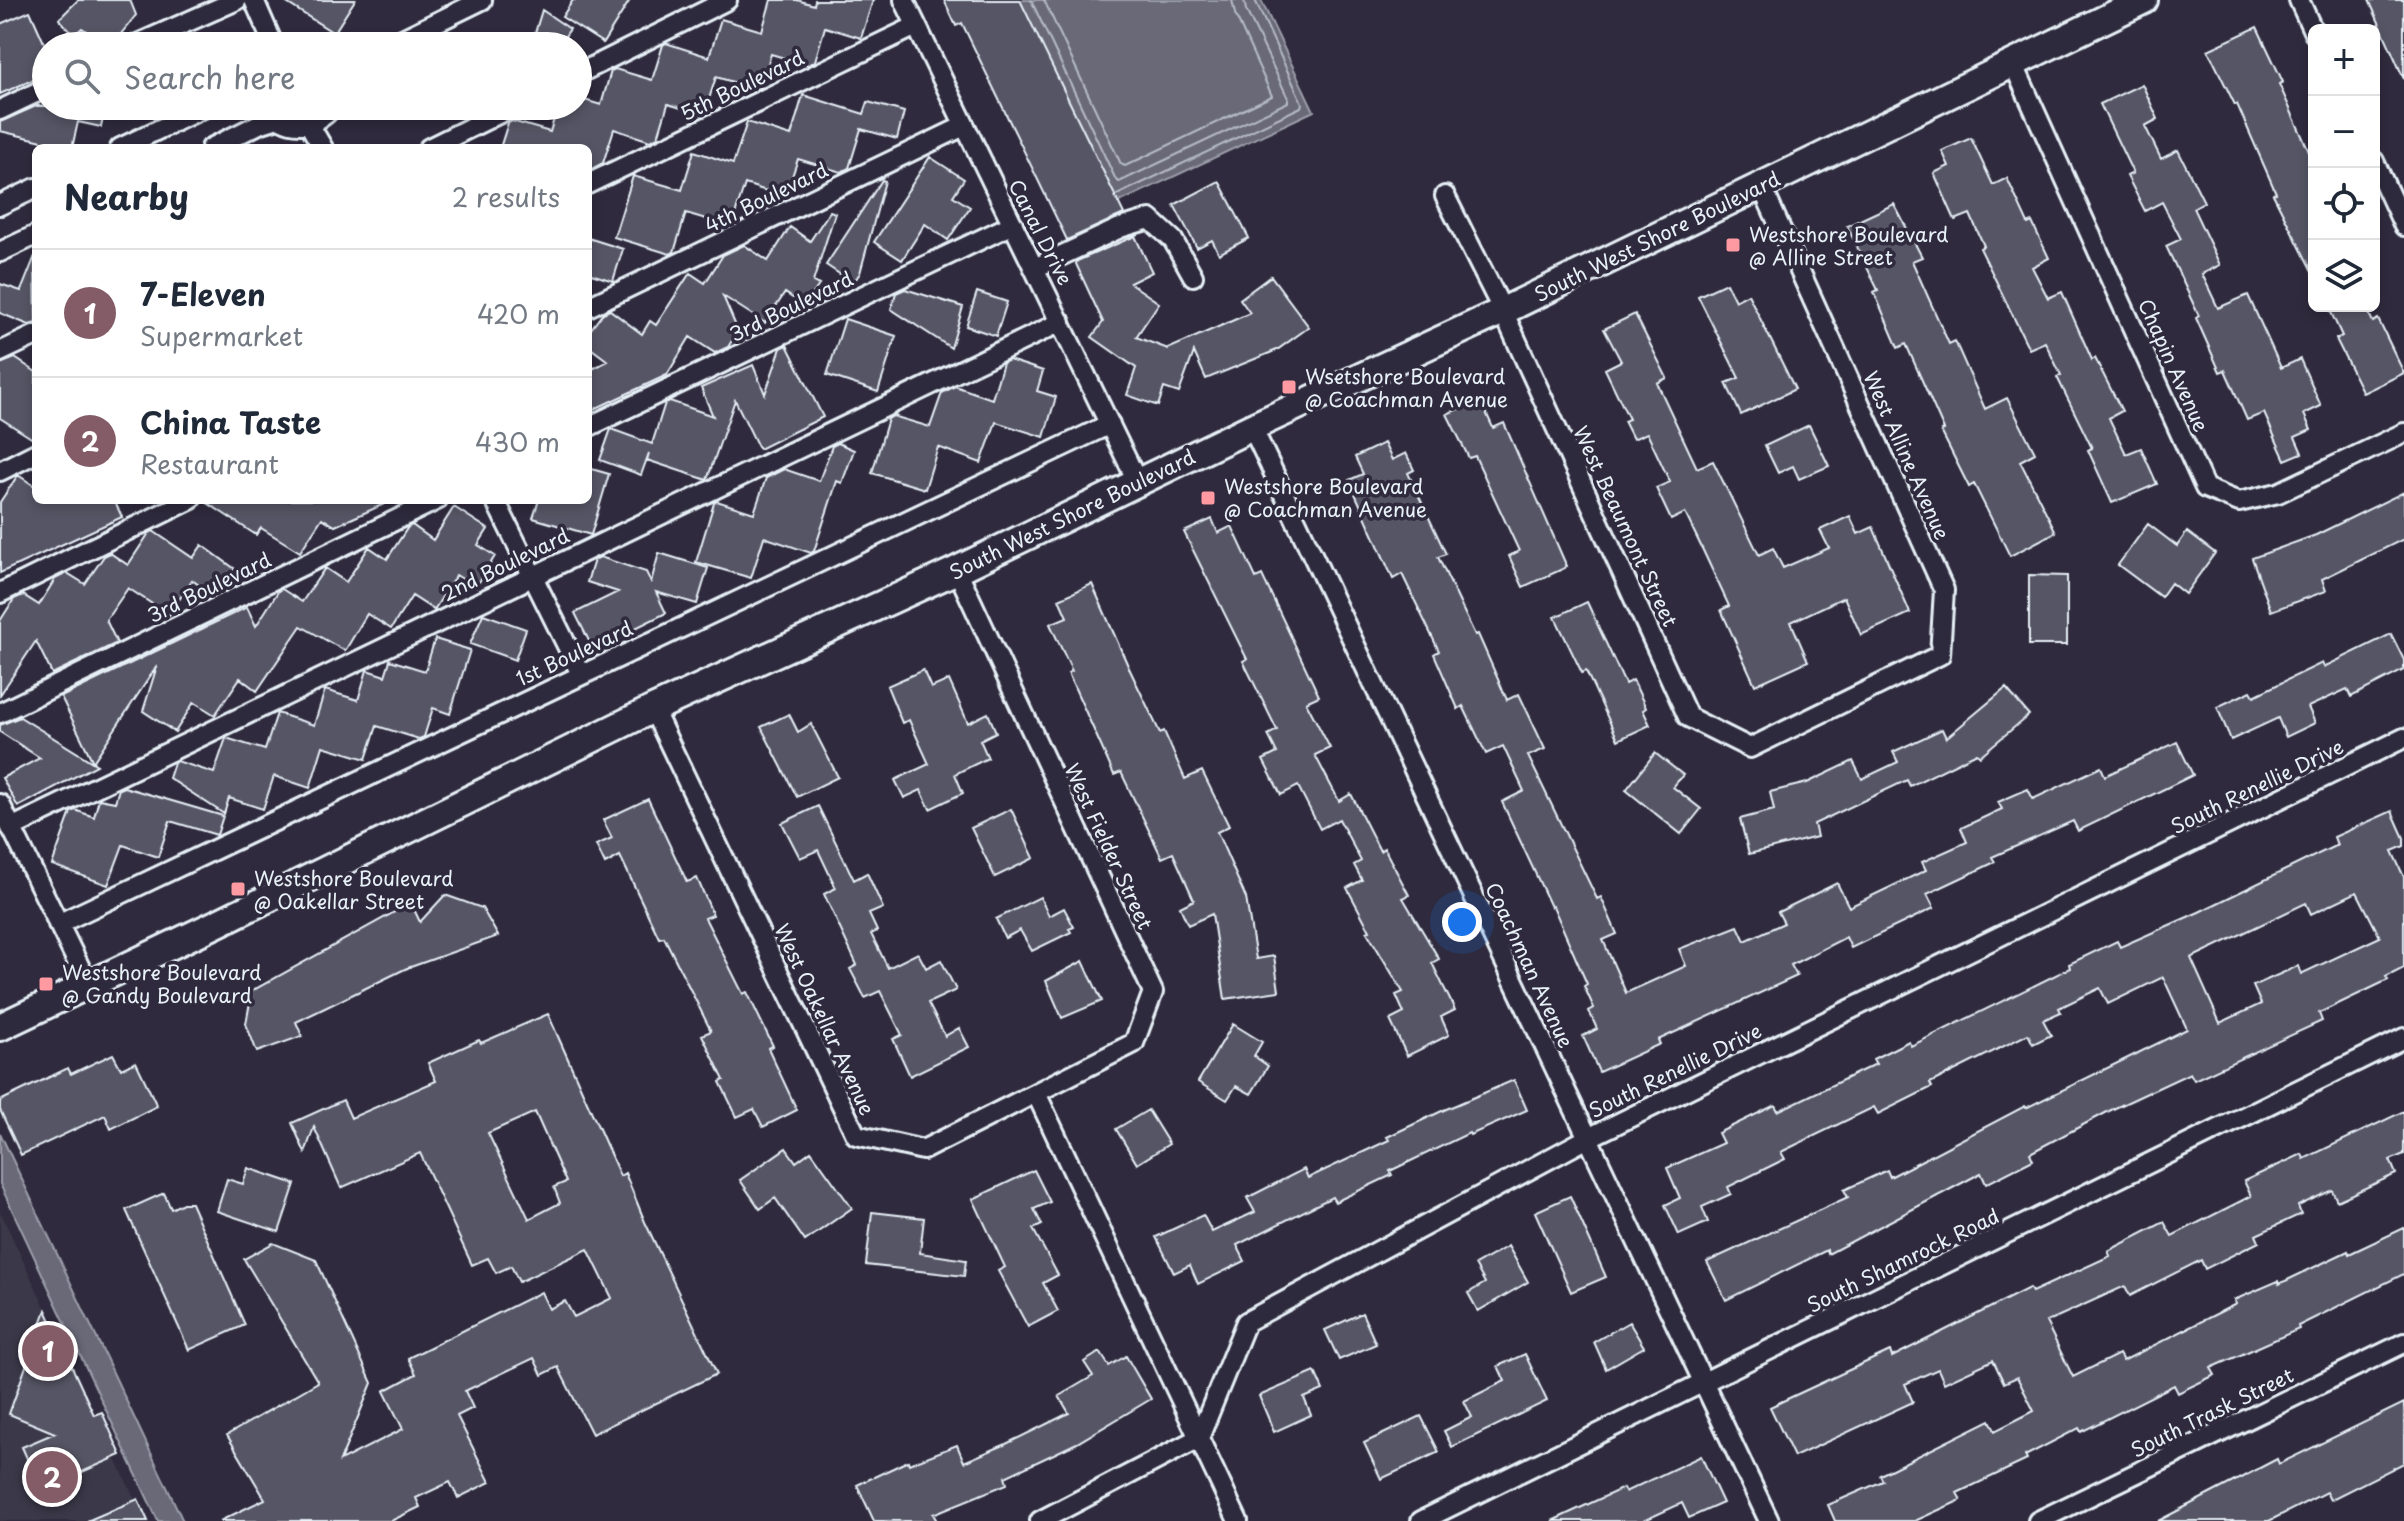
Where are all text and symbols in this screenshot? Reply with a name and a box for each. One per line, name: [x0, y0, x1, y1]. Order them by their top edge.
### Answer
map controls: [2308, 24, 2380, 312]
button: +: [2308, 24, 2380, 96]
search box: [32, 32, 592, 120]
street label: 5th Boulevard: [675, 42, 809, 128]
icon: search: [60, 54, 104, 98]
text: Search here: [124, 54, 296, 99]
button: −: [2308, 96, 2380, 168]
street label: 4th Boulevard: [699, 154, 833, 240]
street label: South West Shore Boulevard: [1529, 163, 1785, 309]
button: locate: [2308, 168, 2380, 240]
text: Nearby: [64, 170, 189, 222]
street label: Canal Drive: [1001, 174, 1081, 290]
text: 2 results: [452, 177, 560, 216]
place label: Westshore Boulevard @ Alline Street: [1749, 219, 1948, 272]
marker: Westshore Boulevard @ Alline Street: [1724, 236, 1742, 254]
button: layers: [2308, 240, 2380, 312]
street label: 3rd Boulevard: [724, 263, 858, 349]
text: 7-Eleven: [140, 271, 266, 316]
text: 1: [84, 294, 96, 333]
text: 420 m: [477, 294, 560, 333]
street label: Chapin Avenue: [2131, 294, 2217, 436]
text: Supermarket: [140, 316, 303, 355]
place label: Wsetshore Boulevard @ Coachman Avenue: [1305, 361, 1508, 414]
street label: West Alline Avenue: [1856, 366, 1958, 544]
marker: Wsetshore Boulevard @ Coachman Avenue: [1280, 378, 1298, 396]
text: China Taste: [140, 399, 321, 444]
street label: West Beaumont Street: [1566, 421, 1686, 631]
text: 2: [81, 422, 99, 461]
text: 430 m: [475, 422, 560, 461]
street label: South West Shore Boulevard: [944, 441, 1200, 587]
text: Restaurant: [140, 444, 279, 483]
place label: Westshore Boulevard @ Coachman Avenue: [1224, 471, 1427, 524]
marker: Westshore Boulevard @ Coachman Avenue: [1199, 489, 1217, 507]
street label: 2nd Boulevard: [436, 520, 574, 608]
street label: 3rd Boulevard: [142, 544, 276, 630]
street label: 1st Boulevard: [511, 613, 637, 693]
street label: South Renellie Drive: [2166, 731, 2348, 841]
street label: West Fielder Street: [1057, 758, 1161, 934]
place label: Westshore Boulevard @ Oakellar Street: [254, 863, 453, 916]
street label: Coachman Avenue: [1478, 877, 1582, 1053]
marker: Westshore Boulevard @ Oakellar Street: [229, 880, 247, 898]
your location: [1442, 902, 1482, 942]
street label: West Oakellar Avenue: [767, 918, 883, 1120]
place label: Westshore Boulevard @ Gandy Boulevard: [62, 957, 261, 1010]
marker: Westshore Boulevard @ Gandy Boulevard: [37, 975, 55, 993]
street label: South Renellie Drive: [1584, 1015, 1766, 1125]
street label: South Shamrock Road: [1802, 1200, 2004, 1320]
pin: 1: [22, 1321, 74, 1381]
street label: South Trask Street: [2126, 1360, 2298, 1464]
pin: 2: [26, 1447, 78, 1507]

